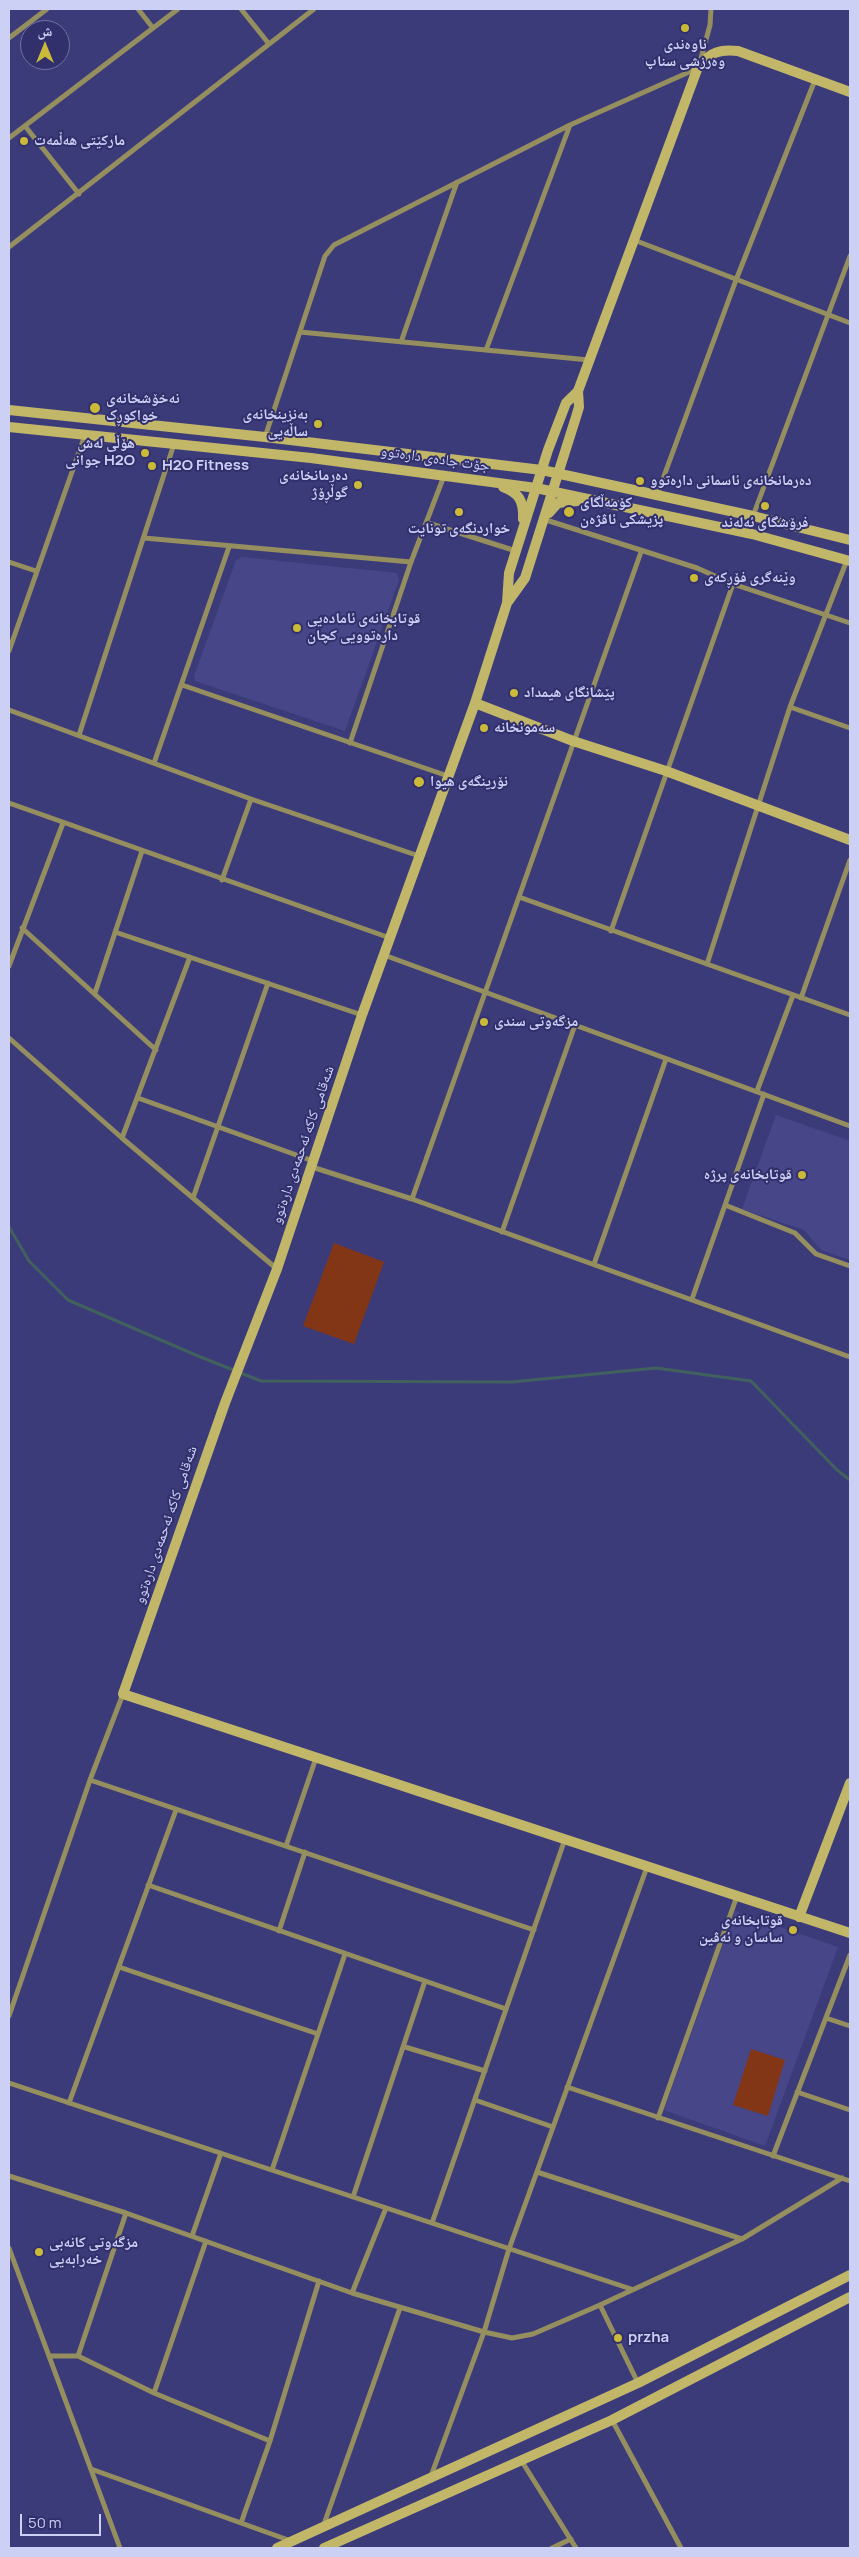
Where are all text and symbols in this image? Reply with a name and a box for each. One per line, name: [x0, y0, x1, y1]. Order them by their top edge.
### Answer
north arrow: [20, 20, 70, 70]
text: ش: [38, 21, 52, 40]
marker: ناوەندی وەرزشی سناپ: [679, 22, 691, 34]
place label: ناوەندی وەرزشی سناپ: [645, 36, 725, 71]
place label: مارکێتی هەڵمەت: [34, 132, 125, 150]
marker: مارکێتی هەڵمەت: [18, 135, 30, 147]
place label: نەخۆشخانەی خواکوڕک: [106, 390, 179, 425]
marker: نەخۆشخانەی خواکوڕک: [88, 401, 102, 415]
place label: بەنزینخانەی ساڵەیی: [242, 406, 308, 441]
marker: بەنزینخانەی ساڵەیی: [312, 418, 324, 430]
place label: هۆڵی لەش جوانی H2O: [65, 435, 135, 470]
street label: جۆت جادەی دارەتوو: [379, 442, 491, 476]
marker: هۆڵی لەش جوانی H2O: [139, 447, 151, 459]
place label: H2O Fitness: [162, 457, 249, 475]
marker: H2O Fitness: [146, 460, 158, 472]
place label: دەرمانخانەی گوڵڕۆژ: [279, 467, 348, 502]
place label: دەرمانخانەی ئاسمانی دارەتوو: [650, 472, 812, 490]
marker: دەرمانخانەی ئاسمانی دارەتوو: [634, 475, 646, 487]
marker: دەرمانخانەی گوڵڕۆژ: [352, 479, 364, 491]
place label: کۆمەڵگای پزیشکی ئاڤژەن: [580, 494, 663, 529]
marker: فرۆشگای ئەلەند: [759, 500, 771, 512]
marker: کۆمەڵگای پزیشکی ئاڤژەن: [562, 505, 576, 519]
marker: خواردنگەی تونایت: [453, 506, 465, 518]
place label: فرۆشگای ئەلەند: [722, 514, 808, 532]
place label: خواردنگەی تونایت: [408, 520, 510, 538]
place label: وێنەگری فۆڕکەی: [704, 569, 796, 587]
marker: وێنەگری فۆڕکەی: [688, 572, 700, 584]
place label: قوتابخانەی ئامادەیی دارەتوویی کچان: [307, 610, 420, 645]
marker: قوتابخانەی ئامادەیی دارەتوویی کچان: [291, 622, 303, 634]
place label: پێشانگای هیمداد: [524, 684, 615, 702]
marker: پێشانگای هیمداد: [508, 687, 520, 699]
place label: سەمونخانە: [494, 719, 555, 737]
marker: سەمونخانە: [478, 722, 490, 734]
place label: نۆرینگەی هیوا: [430, 773, 508, 791]
marker: نۆرینگەی هیوا: [412, 775, 426, 789]
place label: مزگەوتی سندی: [494, 1013, 578, 1031]
marker: مزگەوتی سندی: [478, 1016, 490, 1028]
street label: شەقامی کاکە ئەحمەدی دارەتوو: [268, 1064, 338, 1226]
place label: قوتابخانەی پرژە: [704, 1166, 792, 1184]
marker: قوتابخانەی پرژە: [796, 1169, 808, 1181]
street label: شەقامی کاکە ئەحمەدی دارەتوو: [131, 1444, 201, 1606]
place label: قوتابخانەی ساسان و ئەڤین: [699, 1912, 783, 1947]
marker: قوتابخانەی ساسان و ئەڤین: [787, 1924, 799, 1936]
place label: مزگەوتی کانەبی خەرابەیی: [49, 2234, 138, 2269]
marker: مزگەوتی کانەبی خەرابەیی: [33, 2246, 45, 2258]
place label: przha: [628, 2329, 669, 2347]
marker: przha: [612, 2332, 624, 2344]
scale bar: [22, 2504, 104, 2536]
text: 50 m: [28, 2512, 62, 2533]

